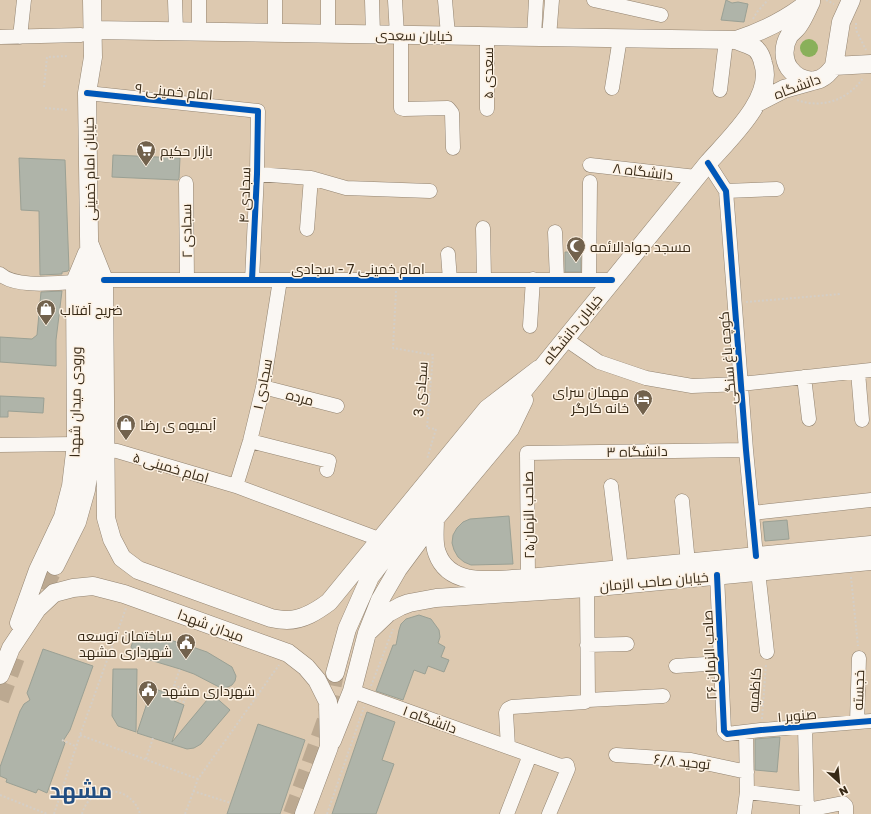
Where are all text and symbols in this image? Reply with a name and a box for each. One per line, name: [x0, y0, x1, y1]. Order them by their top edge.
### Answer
street label: خیابان سعدی: [375, 26, 453, 44]
street label: سعدی ۵: [479, 47, 496, 99]
street label: دانشگاه: [771, 70, 823, 102]
street label: امام خمینی ۹: [134, 79, 213, 105]
street label: خیابان امام خمینی: [80, 117, 100, 221]
supermarket icon: بازار حکیم: [135, 139, 157, 167]
place label: بازار حکیم: [160, 142, 213, 161]
street label: دانشگاه ۸: [612, 159, 674, 183]
street label: سجادی ۴: [235, 167, 253, 223]
street label: سجادی ۲: [177, 204, 195, 258]
mosque icon: مسجد جوادالائمه: [565, 235, 587, 263]
place label: مسجد جوادالائمه: [590, 238, 691, 255]
street label: امام خمینی 7 - سجادی: [291, 260, 425, 279]
street label: خیابان دانشگاه: [539, 291, 605, 367]
shop icon: ضریح آفتاب: [35, 298, 57, 326]
place label: ضریح آفتاب: [60, 301, 123, 319]
street label: کوچه باغ سنگی: [714, 311, 742, 405]
street label: ورودی میدان شهدا: [66, 346, 84, 458]
street label: سجادی ۱: [249, 357, 275, 411]
street label: سجادی 3: [409, 361, 431, 417]
place label: مهمان سرای خانه کارگر: [553, 383, 629, 416]
street label: مرده: [284, 385, 316, 409]
hotel icon: مهمان سرای خانه کارگر: [632, 388, 654, 416]
shop icon: آبمیوه ی رضا: [115, 413, 137, 441]
place label: آبمیوه ی رضا: [140, 416, 216, 433]
street label: دانشگاه ۳: [606, 442, 668, 460]
street label: امام خمینی ۵: [131, 448, 211, 488]
street label: صاحب الزمان۲۵: [519, 471, 537, 559]
street label: خیابان صاحب الزمان: [599, 568, 709, 594]
street label: میدان شهدا: [176, 605, 246, 645]
street label: صاحب الزمان ۲۶: [698, 610, 720, 700]
place label: ساختمان توسعه شهرداری مشهد: [78, 627, 172, 660]
public building icon: ساختمان توسعه شهرداری مشهد: [175, 632, 197, 660]
street label: کاظمیه: [744, 667, 764, 713]
street label: خجسته: [849, 669, 867, 711]
public building icon: شهرداری مشهد: [137, 679, 159, 707]
place label: شهرداری مشهد: [162, 682, 255, 699]
street label: دانشگاه ۱: [401, 701, 459, 737]
street label: صنوبر ۱: [777, 705, 817, 725]
street label: توحید ۶/۸: [653, 750, 711, 772]
north arrow: [819, 762, 859, 802]
district label: مشهد: [50, 776, 112, 804]
text: N: [837, 784, 850, 799]

